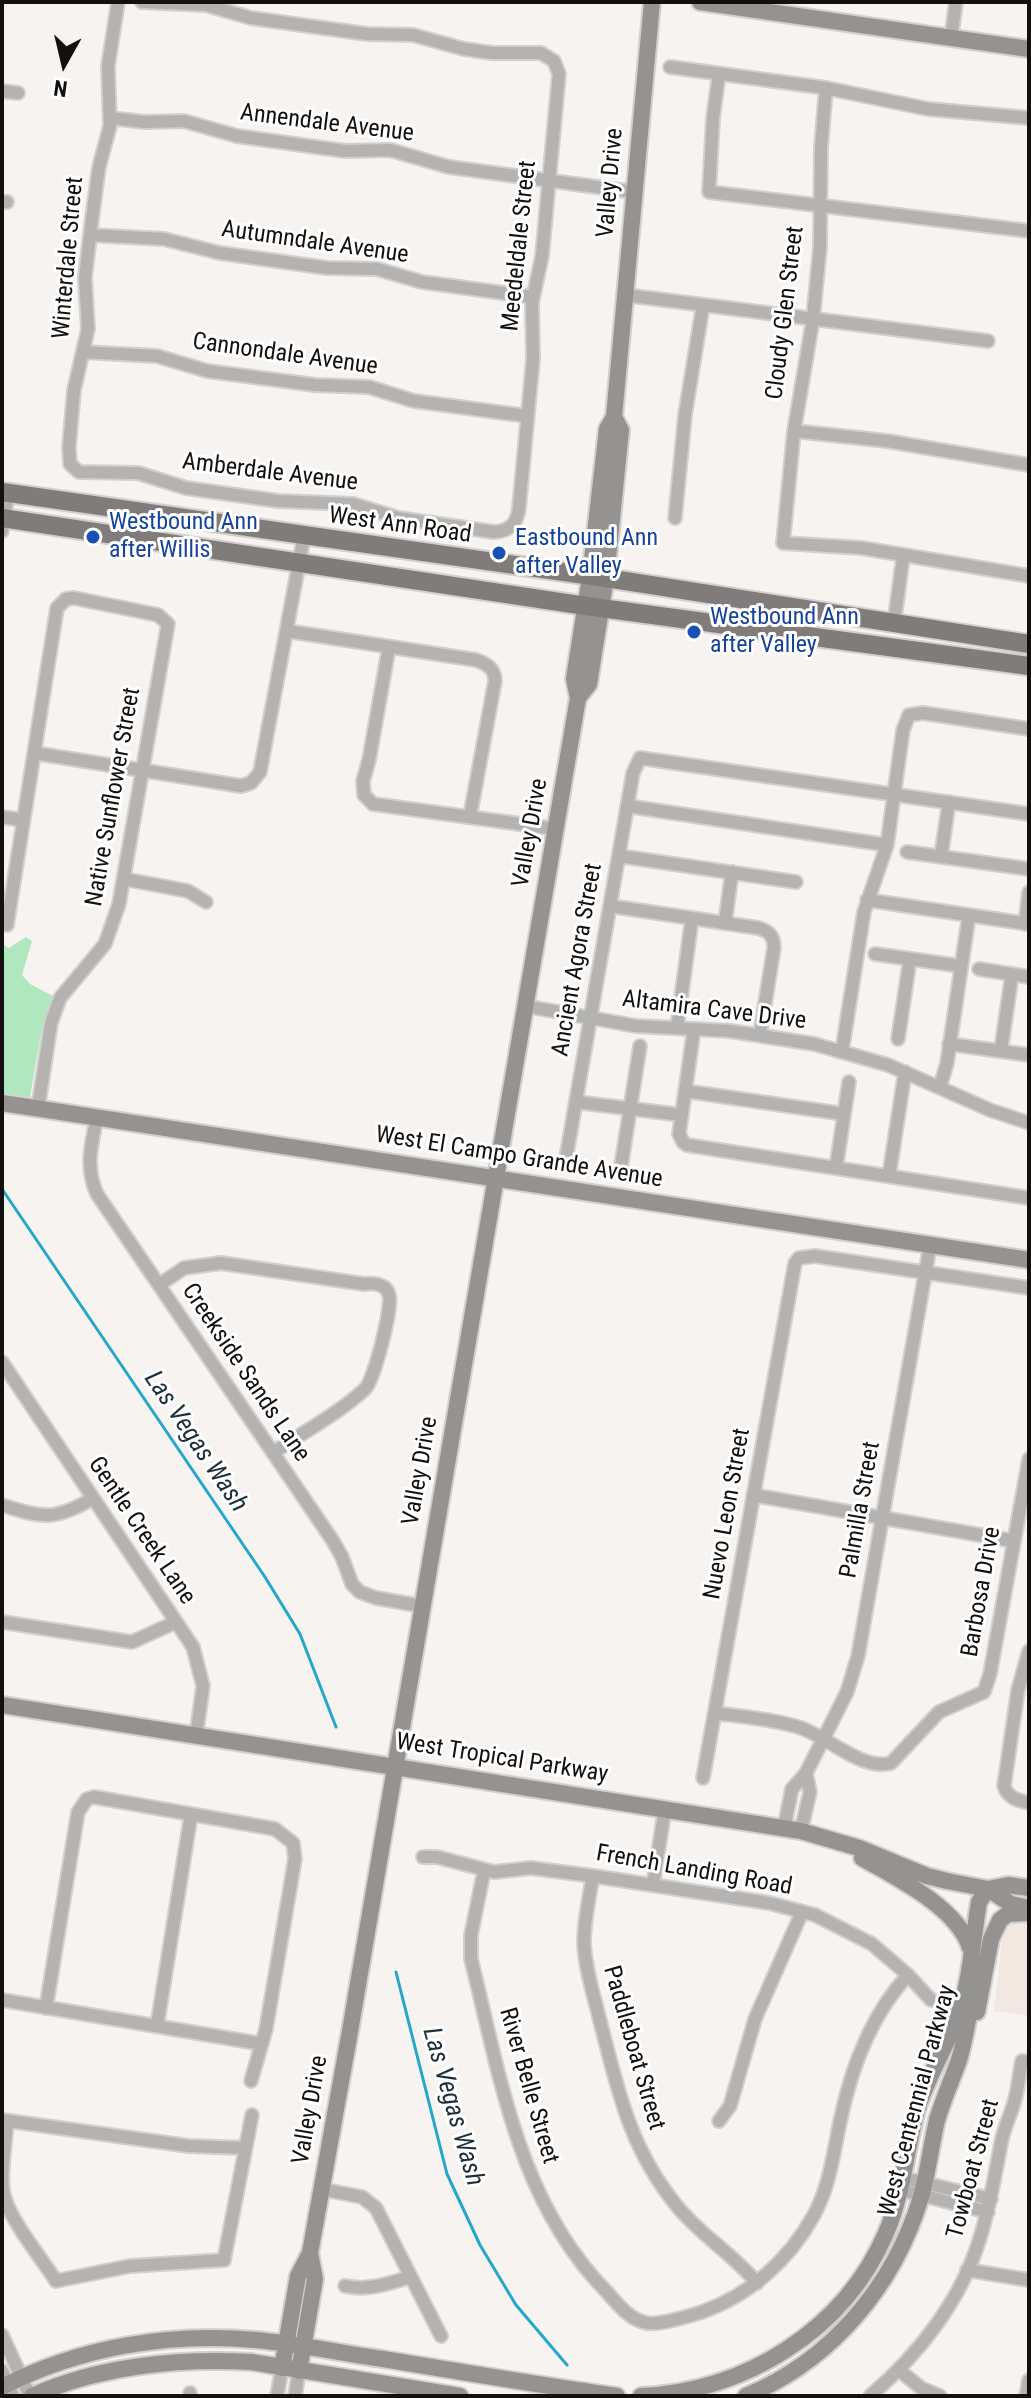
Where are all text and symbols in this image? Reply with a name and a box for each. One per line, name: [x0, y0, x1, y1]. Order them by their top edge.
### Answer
north arrow: [24, 24, 104, 104]
text: N: [52, 75, 69, 102]
street label: Annendale Avenue: [239, 99, 415, 149]
street label: Valley Drive: [592, 127, 630, 239]
street label: Meedeldale Street: [497, 159, 543, 333]
street label: Winterdale Street: [48, 176, 90, 340]
street label: Autumndale Avenue: [220, 216, 410, 270]
street label: Cloudy Glen Street: [761, 225, 811, 401]
street label: Cannondale Avenue: [191, 328, 379, 382]
street label: Amberdale Avenue: [180, 448, 360, 498]
street label: West Ann Road: [327, 502, 473, 550]
place label: Westbound Ann after Willis: [109, 509, 258, 565]
place label: Eastbound Ann after Valley: [515, 525, 658, 581]
marker: Westbound Ann after Willis: [84, 528, 102, 546]
marker: Eastbound Ann after Valley: [490, 544, 508, 562]
place label: Westbound Ann after Valley: [710, 604, 859, 660]
marker: Westbound Ann after Valley: [685, 623, 703, 641]
street label: Native Sunflower Street: [81, 685, 147, 909]
street label: Valley Drive: [507, 776, 555, 890]
street label: Ancient Agora Street: [547, 861, 609, 1059]
street label: Altamira Cave Drive: [620, 985, 808, 1037]
street label: West El Campo Grande Avenue: [373, 1121, 665, 1195]
street label: Creekside Sands Lane: [175, 1278, 315, 1468]
water label: Las Vegas Wash: [136, 1366, 254, 1518]
street label: Valley Drive: [397, 1414, 445, 1528]
street label: Nuevo Leon Street: [699, 1426, 757, 1602]
street label: Palmilla Street: [835, 1440, 887, 1580]
street label: Gentle Creek Lane: [81, 1452, 201, 1610]
street label: Barbosa Drive: [956, 1525, 1008, 1659]
street label: West Tropical Parkway: [394, 1728, 610, 1790]
street label: French Landing Road: [594, 1840, 794, 1902]
street label: Paddleboat Street: [596, 1963, 670, 2133]
street label: West Centennial Parkway: [873, 1982, 963, 2220]
street label: River Belle Street: [492, 2005, 564, 2167]
water label: Las Vegas Wash: [414, 2024, 490, 2190]
street label: Valley Drive: [287, 2053, 335, 2167]
street label: Towboat Street: [942, 2096, 1006, 2242]

